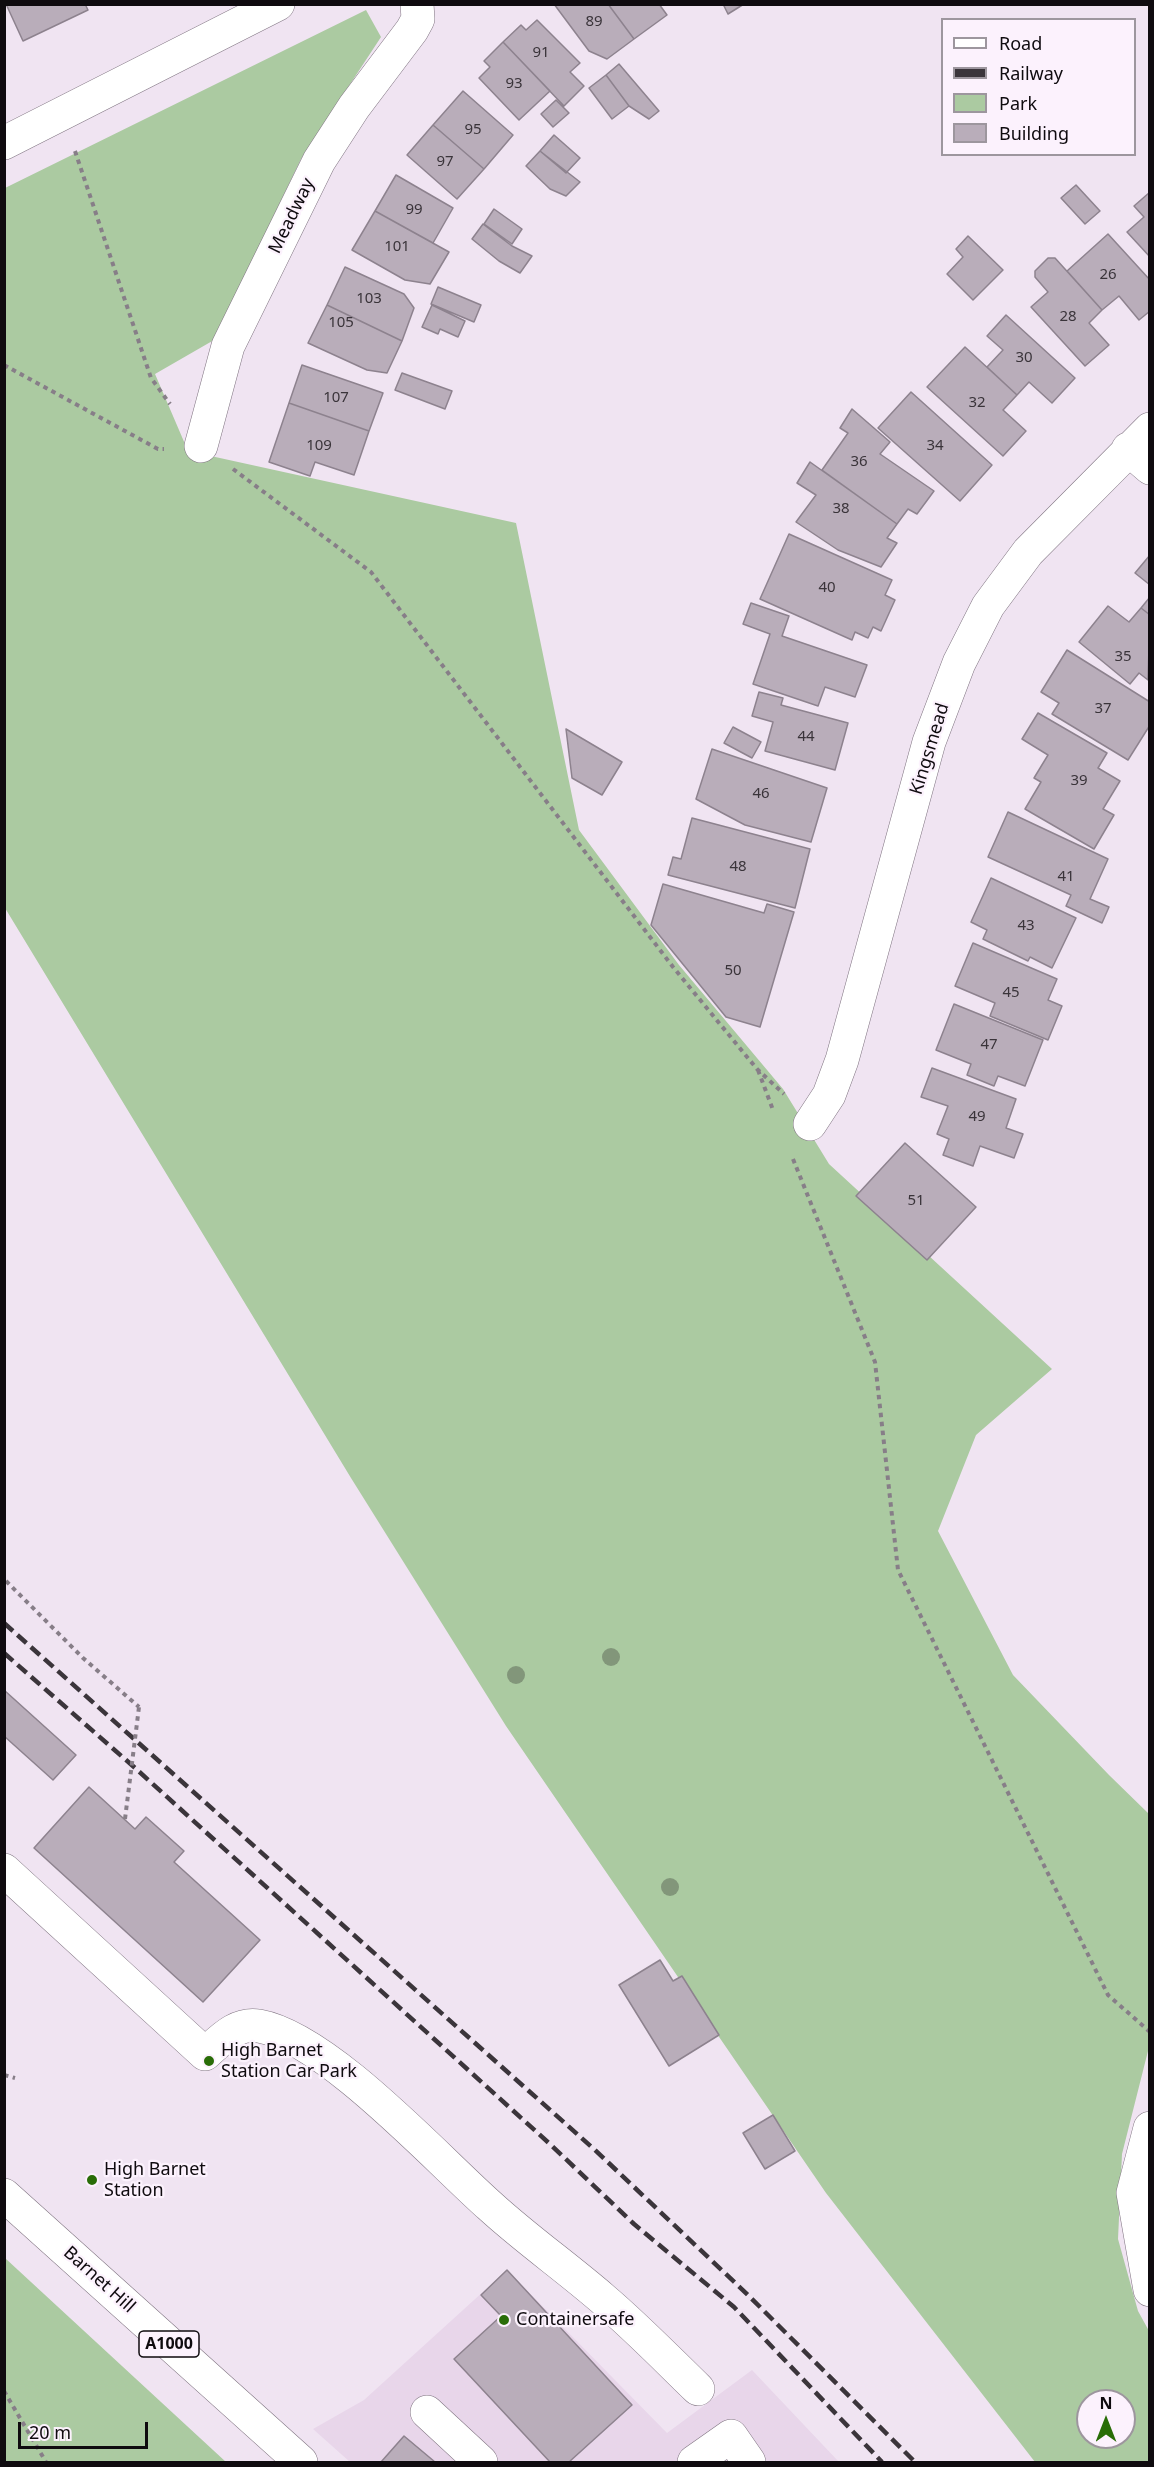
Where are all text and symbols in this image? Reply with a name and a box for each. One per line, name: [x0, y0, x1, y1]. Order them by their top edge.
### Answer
house number: 89: [585, 13, 603, 31]
legend: [941, 18, 1136, 156]
text: Road: [999, 31, 1042, 55]
house number: 91: [532, 44, 550, 62]
text: Railway: [999, 61, 1063, 85]
house number: 93: [505, 75, 523, 93]
text: Park: [999, 91, 1037, 115]
house number: 95: [464, 121, 482, 139]
text: Building: [999, 121, 1069, 145]
house number: 97: [436, 153, 454, 171]
street label: Meadway: [265, 175, 319, 257]
house number: 99: [405, 201, 423, 219]
house number: 101: [384, 238, 410, 256]
house number: 26: [1099, 266, 1117, 284]
house number: 103: [356, 290, 382, 308]
house number: 28: [1059, 308, 1077, 326]
house number: 105: [328, 314, 354, 332]
house number: 30: [1015, 349, 1033, 367]
house number: 107: [323, 389, 349, 407]
house number: 32: [968, 394, 986, 412]
house number: 109: [306, 437, 332, 455]
house number: 34: [926, 437, 944, 455]
house number: 36: [850, 453, 868, 471]
house number: 38: [832, 500, 850, 518]
house number: 40: [818, 579, 836, 597]
house number: 35: [1114, 648, 1132, 666]
house number: 37: [1094, 700, 1112, 718]
street label: Kingsmead: [906, 701, 954, 797]
house number: 44: [797, 728, 815, 746]
house number: 39: [1070, 772, 1088, 790]
house number: 46: [752, 785, 770, 803]
house number: 48: [729, 858, 747, 876]
house number: 41: [1057, 868, 1075, 886]
house number: 43: [1017, 917, 1035, 935]
house number: 50: [724, 962, 742, 980]
house number: 45: [1002, 984, 1020, 1002]
house number: 47: [980, 1036, 998, 1054]
house number: 49: [968, 1108, 986, 1126]
house number: 51: [907, 1192, 925, 1210]
place label: High Barnet Station Car Park: [221, 2040, 357, 2082]
marker: High Barnet Station Car Park: [202, 2054, 216, 2068]
place label: High Barnet Station: [104, 2159, 206, 2202]
marker: High Barnet Station: [85, 2173, 99, 2187]
street label: Barnet Hill: [59, 2242, 139, 2318]
place label: Containersafe: [516, 2309, 634, 2331]
marker: Containersafe: [497, 2313, 511, 2327]
road number: A1000: [139, 2331, 199, 2357]
north arrow: [1076, 2389, 1136, 2449]
text: N: [1099, 2392, 1113, 2414]
scale bar: [21, 2410, 152, 2448]
text: 20 m: [29, 2420, 71, 2444]

